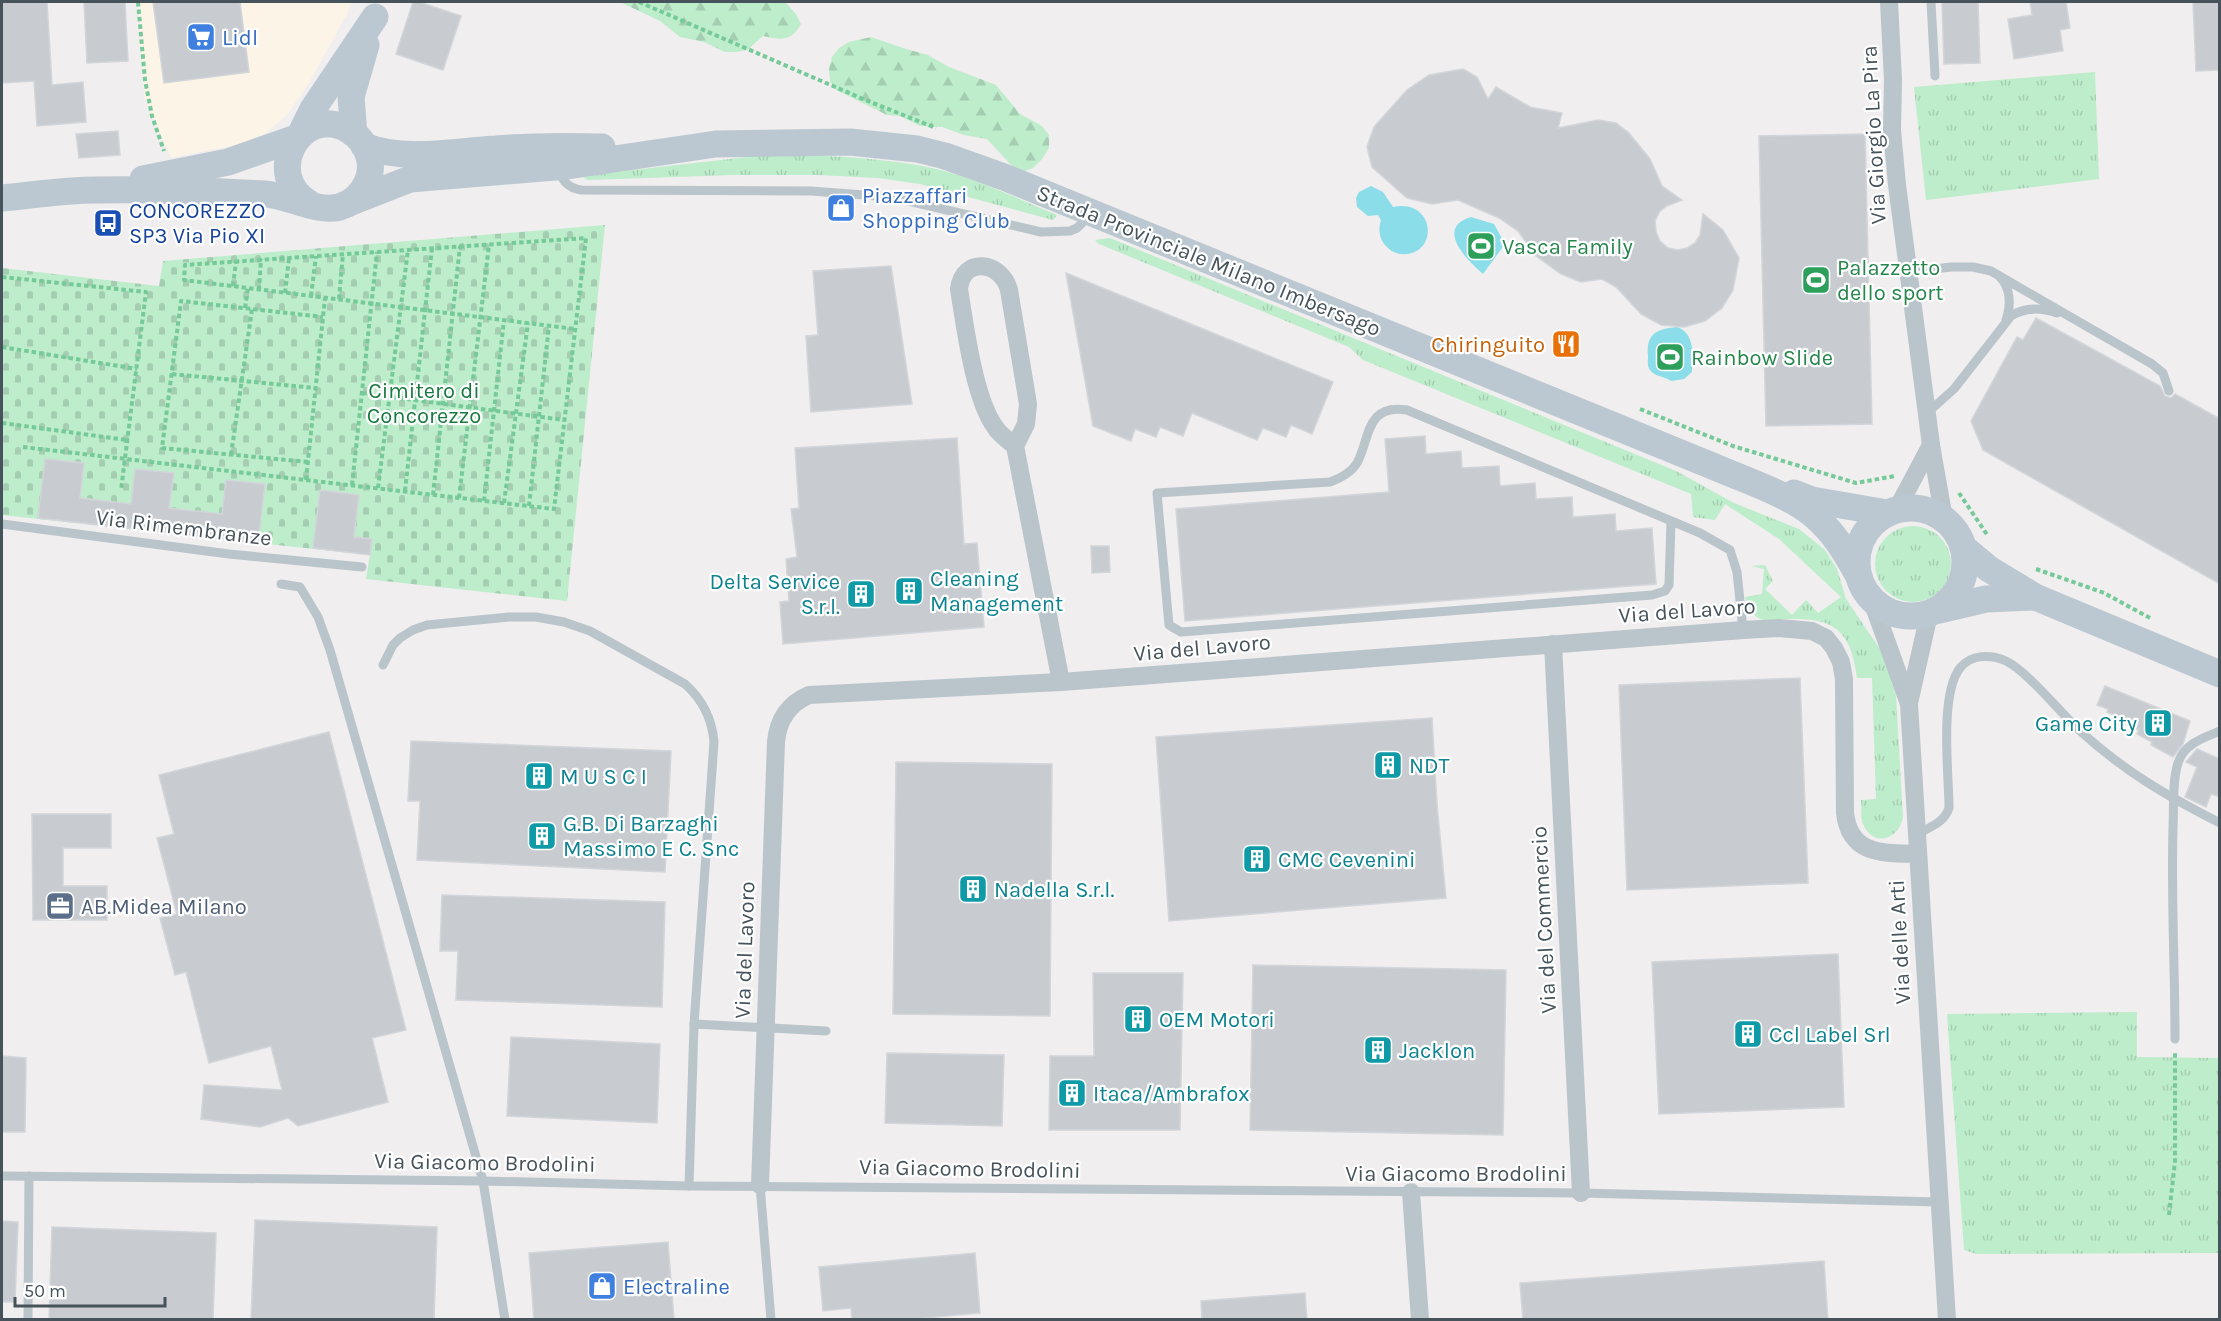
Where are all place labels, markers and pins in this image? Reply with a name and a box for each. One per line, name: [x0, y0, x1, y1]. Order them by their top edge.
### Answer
supermarket icon: Lidl: [185, 21, 217, 53]
place label: Lidl: [222, 25, 258, 51]
place label: Piazzaffari Shopping Club: [862, 183, 1010, 234]
shop icon: Piazzaffari Shopping Club: [825, 192, 857, 224]
place label: CONCOREZZO SP3 Via Pio XI: [129, 198, 266, 249]
bus stop icon: CONCOREZZO SP3 Via Pio XI: [92, 207, 124, 239]
sports icon: Vasca Family: [1465, 230, 1497, 262]
place label: Vasca Family: [1502, 234, 1633, 260]
place label: Palazzetto dello sport: [1837, 255, 1944, 306]
sports icon: Palazzetto dello sport: [1800, 264, 1832, 296]
restaurant icon: Chiringuito: [1550, 328, 1582, 360]
place label: Chiringuito: [1431, 332, 1545, 358]
sports icon: Rainbow Slide: [1654, 341, 1686, 373]
place label: Rainbow Slide: [1691, 345, 1833, 371]
place label: Cleaning Management: [930, 566, 1063, 617]
place label: Delta Service S.r.l.: [710, 569, 840, 620]
building icon: Cleaning Management: [893, 575, 925, 607]
building icon: Delta Service S.r.l.: [845, 578, 877, 610]
building icon: Game City: [2142, 707, 2174, 739]
place label: Game City: [2035, 711, 2137, 737]
building icon: NDT: [1372, 749, 1404, 781]
place label: NDT: [1409, 753, 1450, 779]
building icon: M U S C I: [523, 760, 555, 792]
place label: M U S C I: [560, 764, 647, 790]
place label: G.B. Di Barzaghi Massimo E C. Snc: [563, 811, 739, 862]
building icon: G.B. Di Barzaghi Massimo E C. Snc: [526, 820, 558, 852]
building icon: CMC Cevenini: [1241, 843, 1273, 875]
place label: CMC Cevenini: [1278, 847, 1416, 873]
building icon: Nadella S.r.l.: [957, 873, 989, 905]
place label: Nadella S.r.l.: [994, 877, 1114, 903]
office icon: AB.Midea Milano: [44, 890, 76, 922]
place label: AB.Midea Milano: [81, 894, 247, 920]
building icon: OEM Motori: [1122, 1003, 1154, 1035]
place label: OEM Motori: [1159, 1007, 1275, 1033]
building icon: Ccl Label Srl: [1732, 1018, 1764, 1050]
place label: Ccl Label Srl: [1769, 1022, 1891, 1048]
building icon: Jacklon: [1362, 1034, 1394, 1066]
place label: Jacklon: [1399, 1038, 1475, 1064]
building icon: Itaca/Ambrafox: [1056, 1077, 1088, 1109]
place label: Itaca/Ambrafox: [1093, 1081, 1250, 1107]
shop icon: Electraline: [586, 1270, 618, 1302]
place label: Electraline: [623, 1274, 730, 1300]

